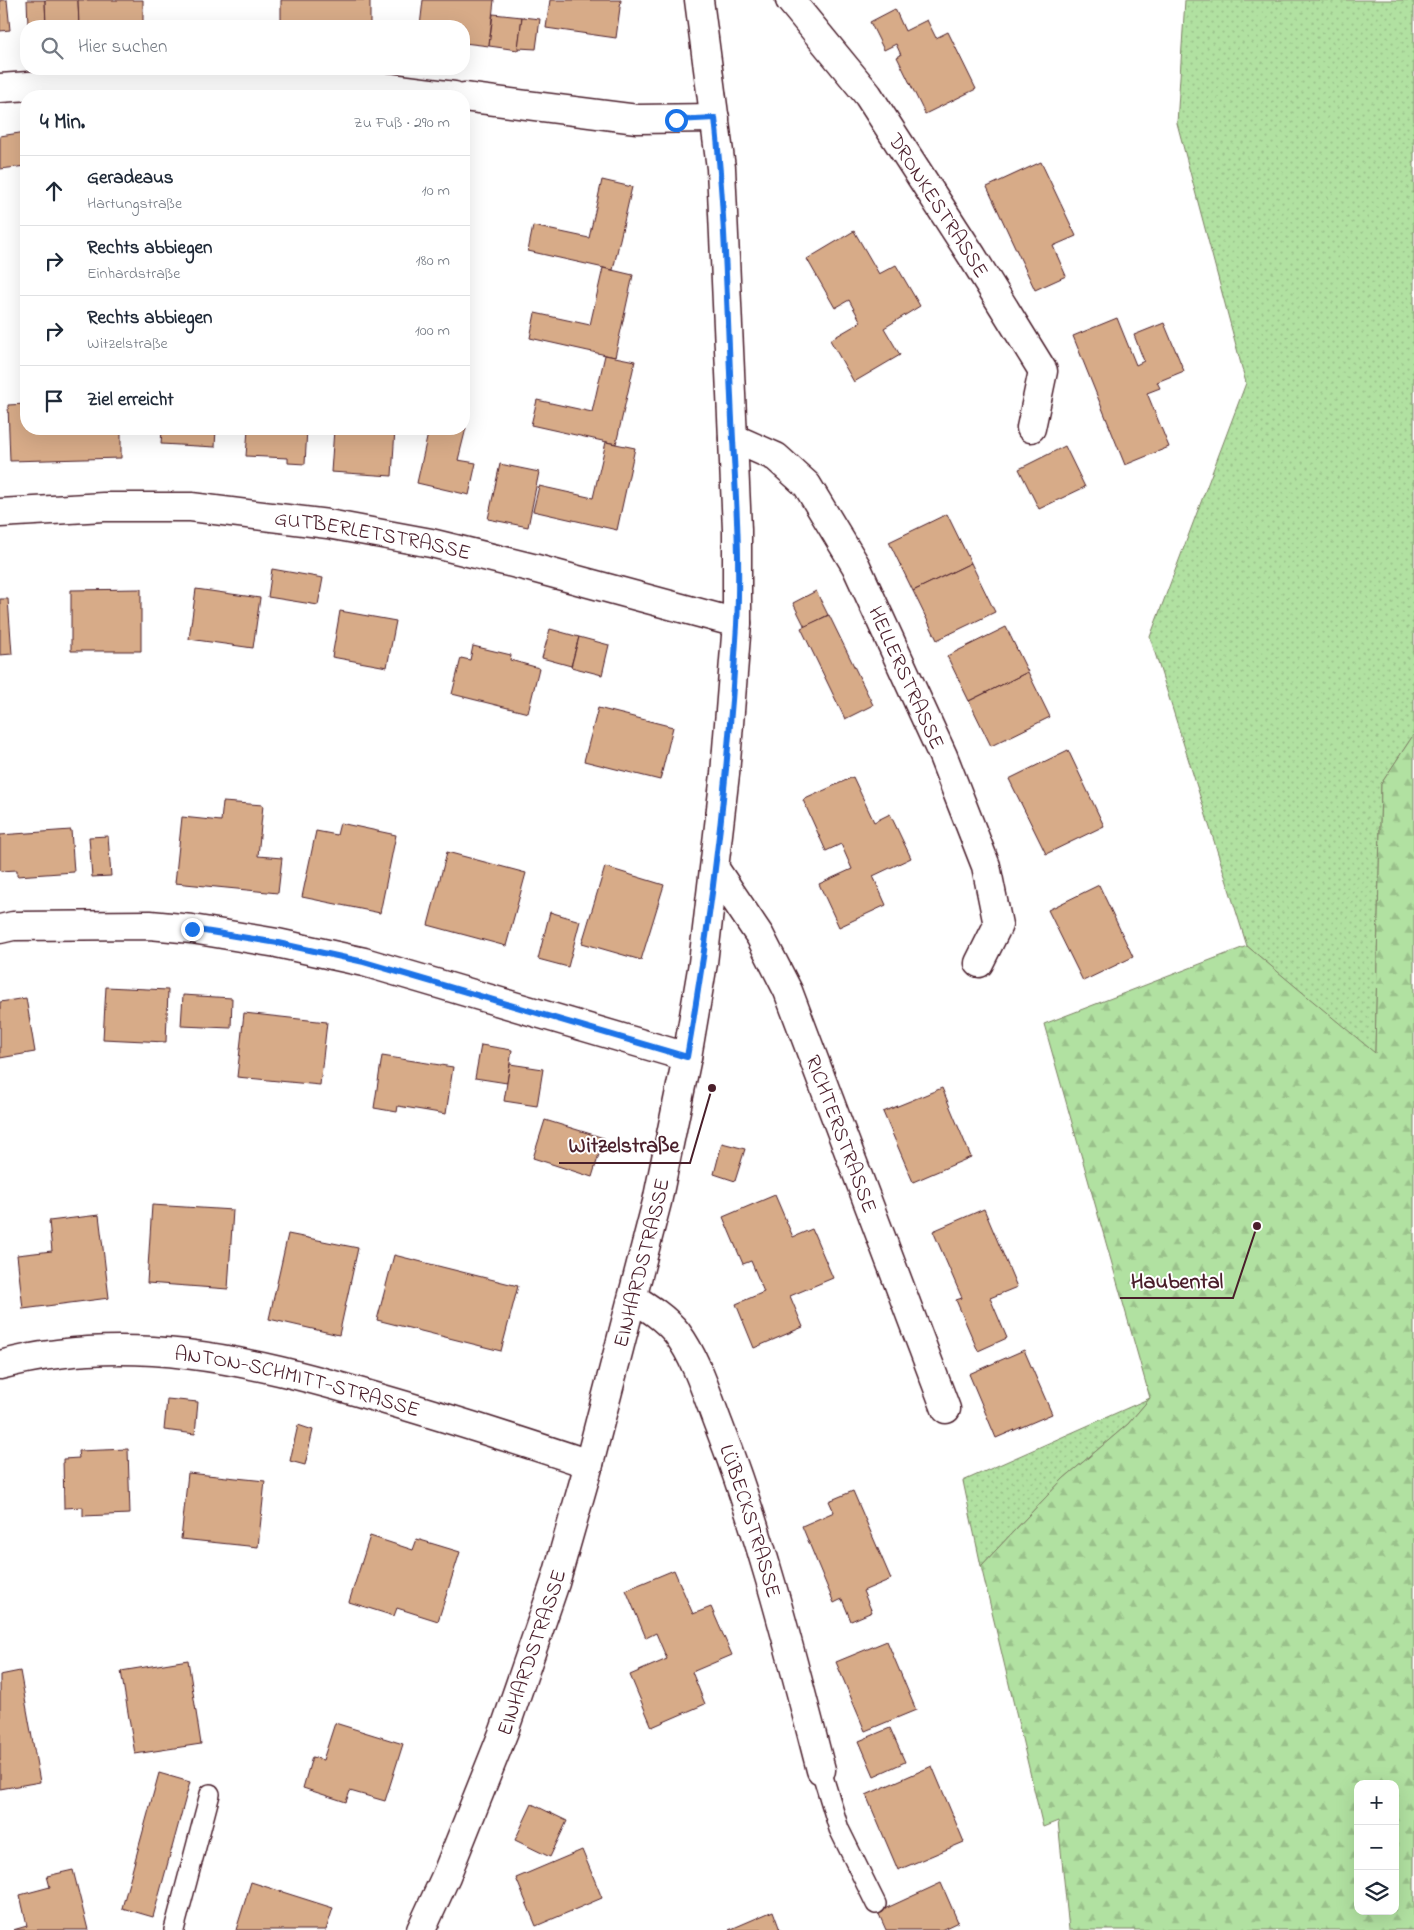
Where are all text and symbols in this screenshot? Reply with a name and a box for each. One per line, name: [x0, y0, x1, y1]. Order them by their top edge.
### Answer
search box: [20, 20, 470, 75]
icon: search: [38, 34, 66, 62]
text: Hier suchen: [78, 34, 167, 61]
text: 4 Min.: [40, 108, 85, 138]
route start: [665, 109, 688, 132]
text: Zu Fuß · 290 m: [354, 111, 450, 135]
street label: DRONKESTRASSE: [879, 127, 995, 284]
text: Geradeaus: [87, 165, 174, 192]
icon: ahead: [40, 177, 68, 205]
text: 10 m: [422, 179, 450, 203]
text: Hartungstraße: [87, 192, 182, 216]
text: Rechts abbiegen: [87, 235, 212, 262]
icon: right: [40, 247, 68, 275]
text: 180 m: [416, 249, 450, 273]
text: Einhardstraße: [87, 262, 180, 286]
text: Rechts abbiegen: [87, 305, 212, 332]
icon: right: [40, 317, 68, 345]
text: 100 m: [415, 319, 450, 343]
text: Witzelstraße: [87, 332, 168, 356]
icon: arrive: [40, 387, 68, 415]
text: Ziel erreicht: [87, 387, 174, 414]
street label: GUTBERLETSTRASSE: [272, 504, 474, 569]
street label: HELLERSTRASSE: [859, 602, 951, 755]
route end: [181, 918, 204, 941]
street label: RICHTERSTRASSE: [797, 1051, 884, 1218]
callout: Witzelstraße: [559, 1126, 690, 1163]
text: Witzelstraße: [569, 1131, 681, 1163]
street label: EINHARDSTRASSE: [607, 1176, 679, 1351]
callout: Haubental: [1120, 1261, 1233, 1298]
text: Haubental: [1131, 1267, 1224, 1299]
street label: ANTON-SCHMITT-STRASSE: [173, 1340, 423, 1426]
street label: LÜBECKSTRASSE: [710, 1441, 787, 1602]
street label: EINHARDSTRASSE: [491, 1566, 575, 1740]
map controls: [1354, 1780, 1399, 1915]
button: +: [1354, 1780, 1399, 1825]
button: −: [1354, 1825, 1399, 1870]
button: layers: [1354, 1870, 1399, 1915]

